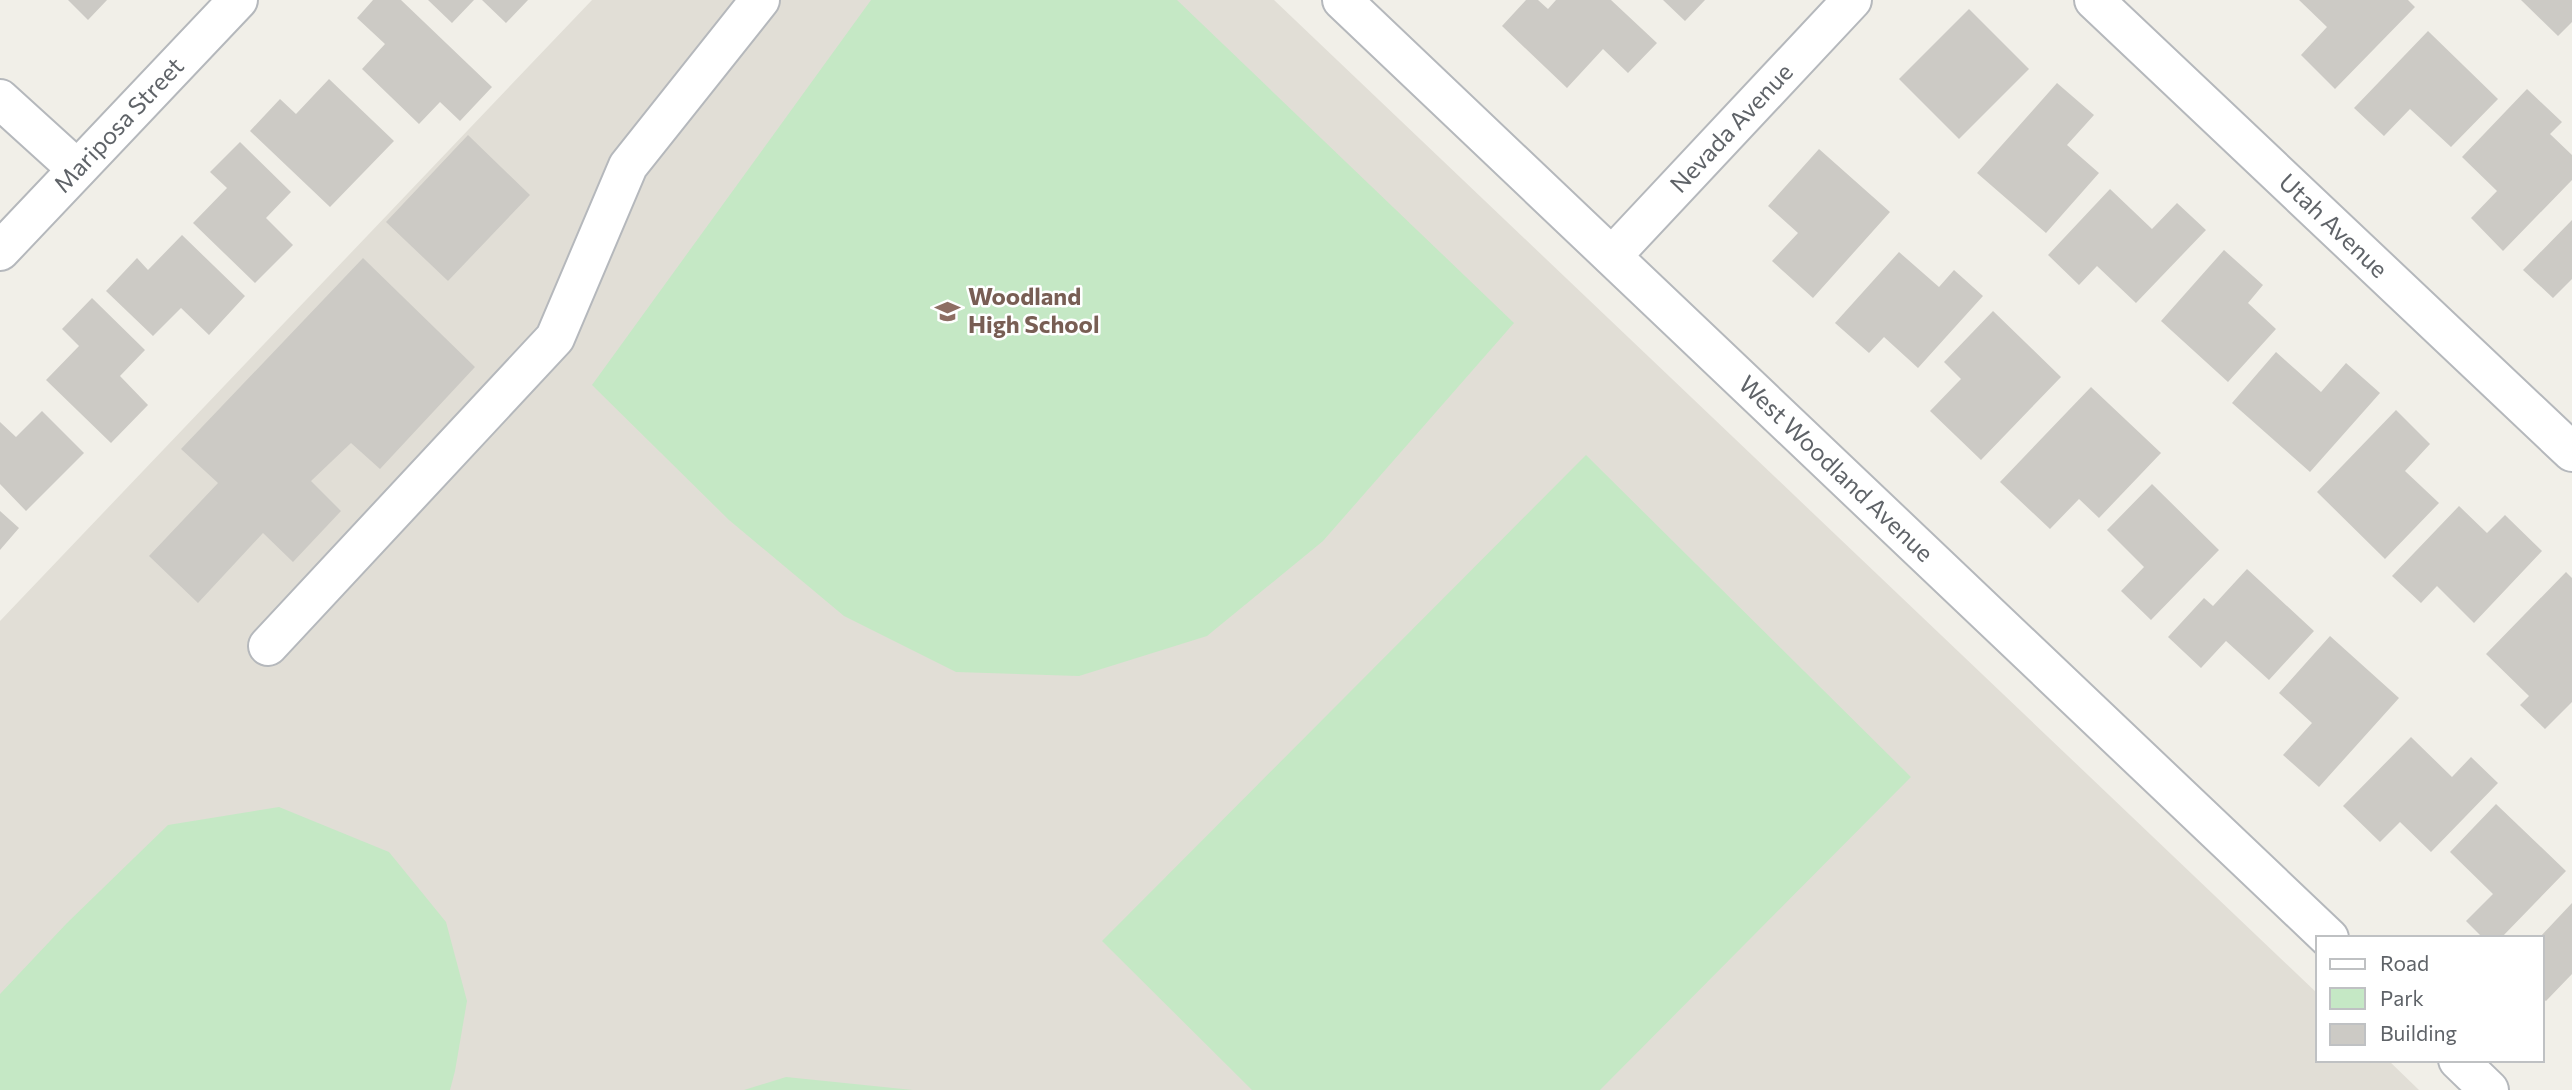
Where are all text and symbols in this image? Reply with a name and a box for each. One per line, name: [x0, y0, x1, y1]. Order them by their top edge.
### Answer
street label: Mariposa Street: [47, 51, 189, 198]
street label: Nevada Avenue: [1663, 57, 1798, 198]
street label: Utah Avenue: [2274, 167, 2394, 283]
place label: Woodland High School: [968, 281, 1100, 338]
school or university icon: Woodland High School: [934, 297, 962, 325]
street label: West Woodland Avenue: [1733, 369, 1940, 567]
legend: [2316, 936, 2544, 1062]
text: Road: [2380, 950, 2429, 975]
text: Park: [2380, 985, 2424, 1010]
text: Building: [2380, 1020, 2457, 1045]

